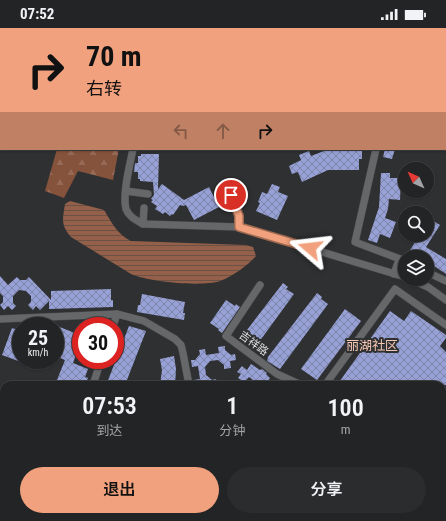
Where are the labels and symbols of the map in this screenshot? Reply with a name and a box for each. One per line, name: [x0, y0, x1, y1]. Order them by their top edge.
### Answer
north arrow: [398, 162, 434, 198]
pin: [214, 178, 248, 212]
position arrow: [289, 227, 331, 269]
speed limit sign: 30: [72, 317, 124, 369]
street label: 吉祥路: [237, 328, 271, 358]
district label: 丽湖社区: [346, 338, 398, 353]

